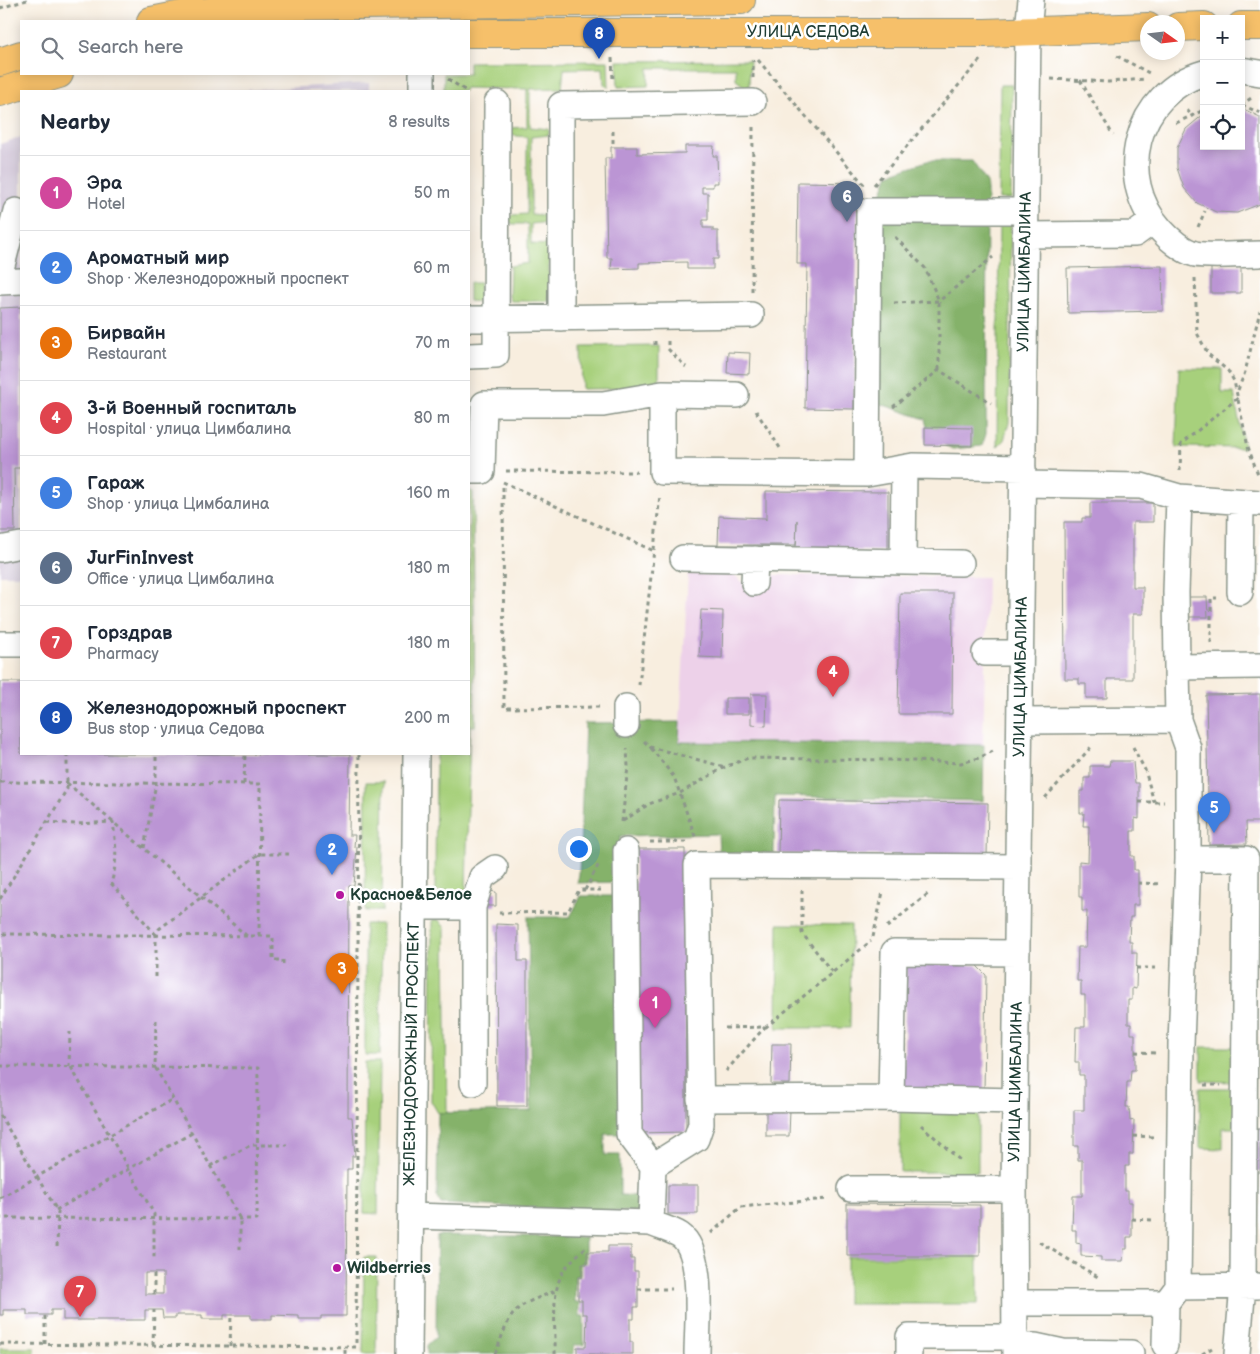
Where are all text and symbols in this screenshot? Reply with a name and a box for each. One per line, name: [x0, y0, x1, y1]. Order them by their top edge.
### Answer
north arrow: [1140, 15, 1185, 60]
map controls: [1200, 15, 1245, 150]
button: +: [1200, 15, 1245, 60]
pin: 8: [583, 18, 615, 59]
search box: [20, 20, 470, 75]
street label: УЛИЦА СЕДОВА: [747, 23, 870, 42]
icon: search: [38, 34, 66, 62]
text: Search here: [78, 36, 183, 59]
button: −: [1200, 60, 1245, 105]
button: locate: [1200, 105, 1245, 150]
text: Nearby: [40, 110, 110, 135]
text: 8 results: [388, 113, 450, 132]
text: Эра: [87, 172, 122, 195]
pin: 6: [831, 181, 863, 222]
text: 1: [53, 184, 59, 203]
text: 50 m: [414, 184, 450, 203]
street label: УЛИЦА ЦИМБАЛИНА: [1014, 191, 1036, 352]
text: Hotel: [87, 195, 125, 214]
text: Ароматный мир: [87, 247, 229, 270]
text: 2: [51, 259, 61, 278]
text: 60 m: [413, 259, 450, 278]
text: Shop · Железнодорожный проспект: [87, 270, 349, 289]
text: Бирвайн: [87, 322, 166, 345]
text: 3: [51, 334, 61, 353]
text: 70 m: [415, 334, 450, 353]
text: Restaurant: [87, 345, 167, 364]
text: 3-й Военный госпиталь: [87, 397, 296, 420]
text: 4: [51, 409, 61, 428]
text: 80 m: [414, 409, 450, 428]
text: Hospital · улица Цимбалина: [87, 420, 291, 439]
text: Гараж: [87, 472, 144, 495]
text: 5: [51, 484, 61, 503]
text: 160 m: [407, 484, 450, 503]
text: Shop · улица Цимбалина: [87, 495, 269, 514]
text: JurFinInvest: [87, 547, 194, 570]
text: 6: [51, 559, 61, 578]
text: 180 m: [408, 559, 450, 578]
text: Office · улица Цимбалина: [87, 570, 274, 589]
street label: УЛИЦА ЦИМБАЛИНА: [1010, 596, 1032, 757]
text: Горздрав: [87, 622, 172, 645]
text: 7: [52, 634, 60, 653]
text: 180 m: [408, 634, 450, 653]
text: Pharmacy: [87, 645, 159, 664]
pin: 4: [817, 656, 849, 697]
text: Железнодорожный проспект: [87, 697, 346, 720]
text: 8: [51, 709, 61, 728]
text: 200 m: [404, 709, 450, 728]
text: Bus stop · улица Седова: [87, 720, 265, 739]
pin: 5: [1198, 792, 1230, 833]
pin: 2: [316, 834, 348, 875]
your location: [566, 836, 592, 862]
place label: Красное&Белое: [350, 886, 472, 905]
marker: Красное&Белое: [334, 889, 346, 901]
street label: ЖЕЛЕЗНОДОРОЖНЫЙ ПРОСПЕКТ: [400, 921, 424, 1186]
pin: 3: [326, 953, 358, 994]
pin: 1: [639, 987, 671, 1028]
street label: УЛИЦА ЦИМБАЛИНА: [1005, 1001, 1027, 1162]
place label: Wildberries: [347, 1259, 431, 1278]
marker: Wildberries: [331, 1262, 343, 1274]
pin: 7: [64, 1276, 96, 1317]

